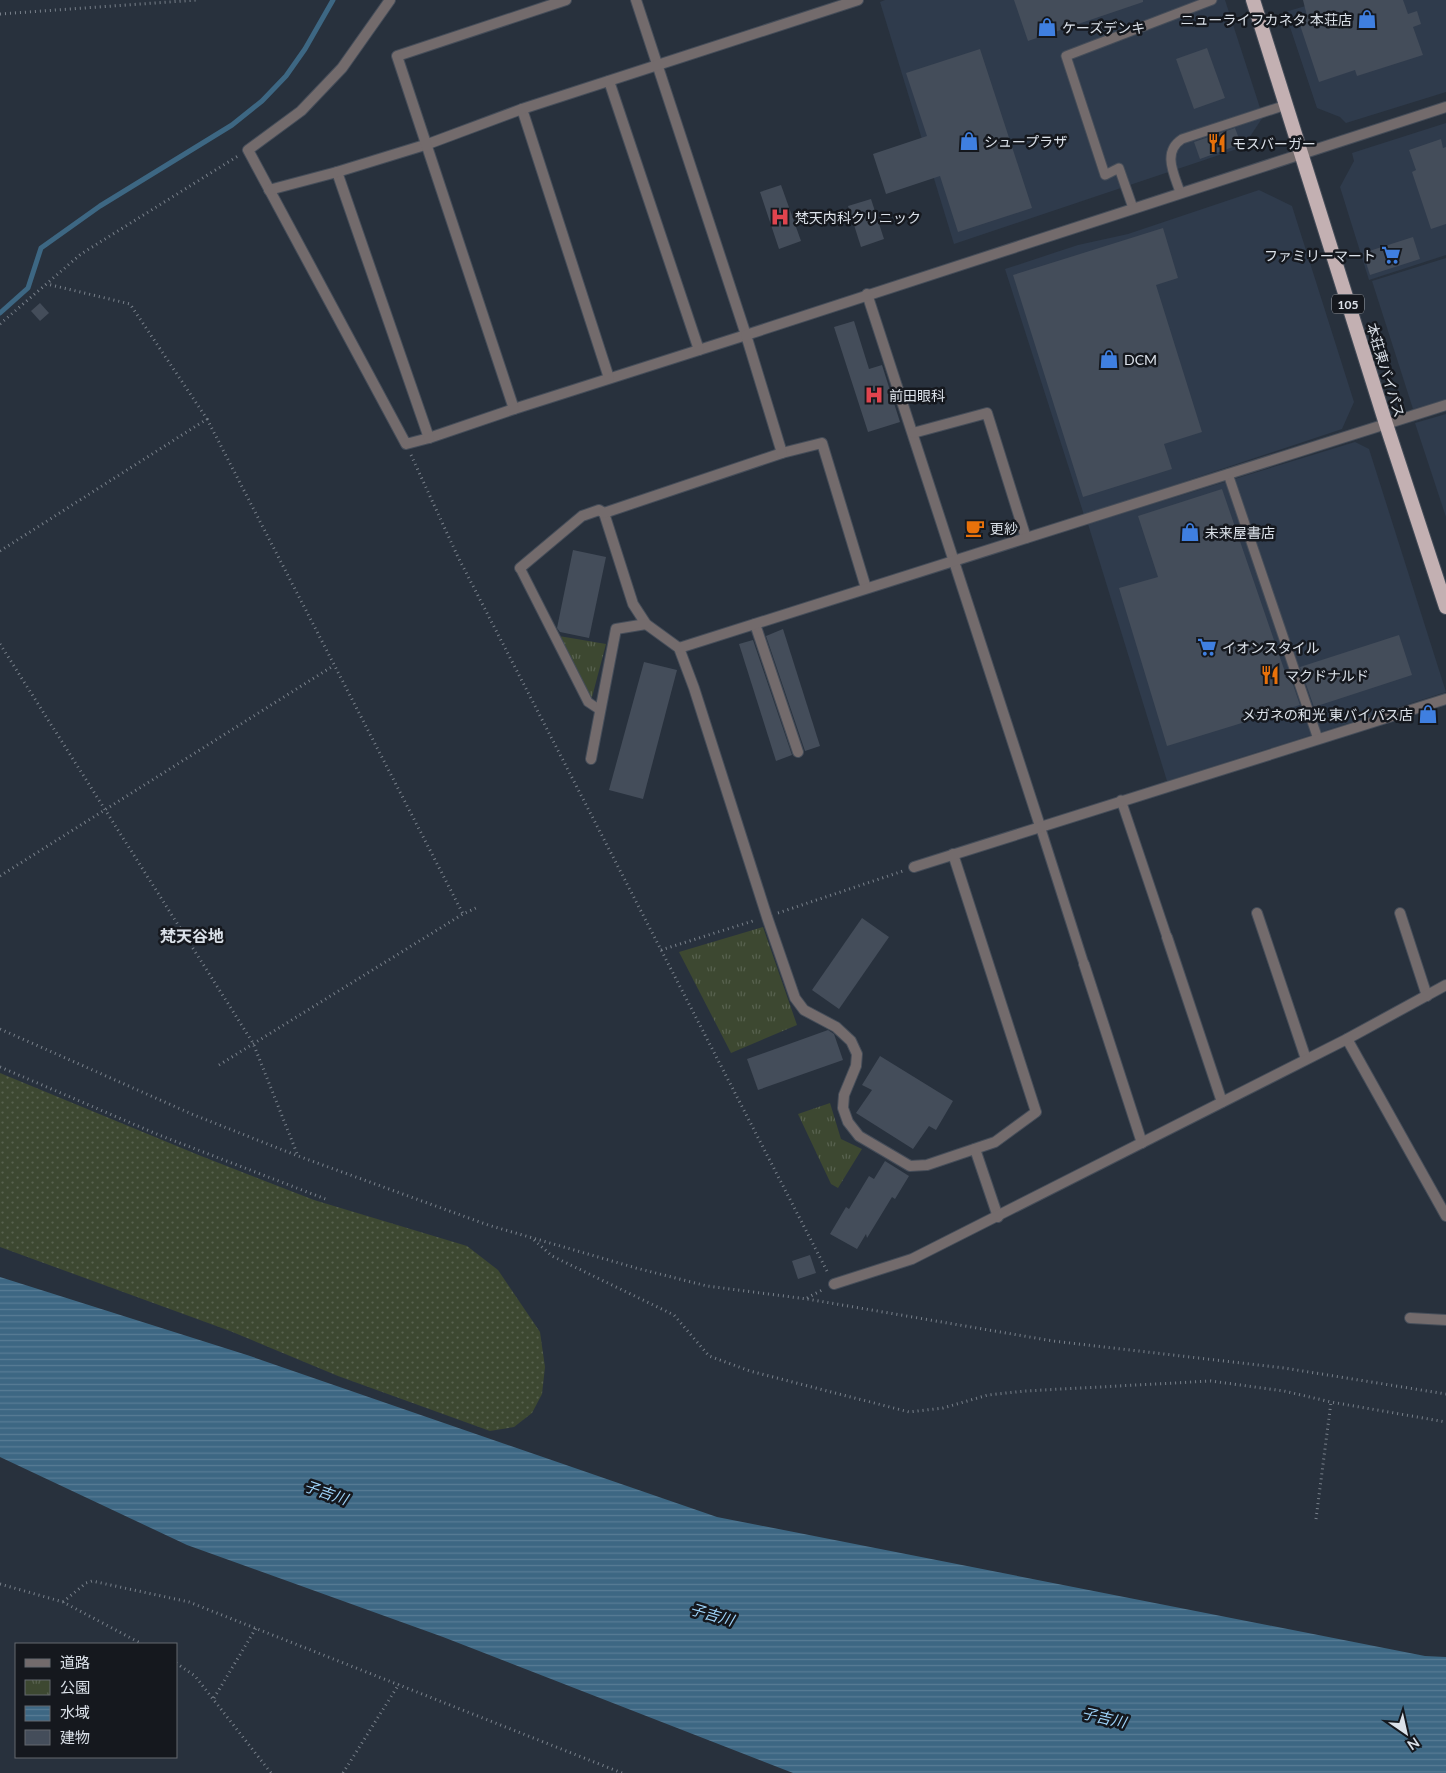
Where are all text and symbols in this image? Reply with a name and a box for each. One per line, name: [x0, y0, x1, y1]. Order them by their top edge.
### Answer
shop icon: ニューライフカネタ 本荘店: [1356, 8, 1378, 30]
place label: ニューライフカネタ 本荘店: [1180, 11, 1352, 28]
shop icon: ケーズデンキ: [1036, 16, 1058, 38]
place label: ケーズデンキ: [1062, 19, 1145, 36]
shop icon: シュープラザ: [958, 130, 980, 152]
restaurant icon: モスバーガー: [1206, 132, 1228, 154]
place label: シュープラザ: [984, 133, 1067, 150]
place label: モスバーガー: [1232, 135, 1316, 152]
hospital icon: 梵天内科クリニック: [769, 206, 791, 228]
place label: 梵天内科クリニック: [795, 209, 921, 226]
supermarket icon: ファミリーマート: [1380, 244, 1402, 266]
place label: ファミリーマート: [1264, 247, 1376, 264]
road number: 105: [1332, 294, 1364, 314]
street label: 本荘東バイパス: [1364, 321, 1408, 419]
shop icon: DCM: [1098, 348, 1120, 370]
place label: DCM: [1124, 351, 1157, 368]
hospital icon: 前田眼科: [863, 384, 885, 406]
place label: 前田眼科: [889, 387, 945, 404]
cafe icon: 更紗: [964, 517, 986, 539]
place label: 更紗: [990, 520, 1018, 537]
shop icon: 未来屋書店: [1179, 521, 1201, 543]
place label: 未来屋書店: [1205, 524, 1275, 541]
supermarket icon: イオンスタイル: [1196, 636, 1218, 658]
place label: イオンスタイル: [1222, 639, 1320, 656]
restaurant icon: マクドナルド: [1259, 664, 1281, 686]
place label: マクドナルド: [1285, 667, 1369, 684]
shop icon: メガネの和光 東バイパス店: [1417, 703, 1439, 725]
place label: メガネの和光 東バイパス店: [1242, 706, 1413, 723]
district label: 梵天谷地: [160, 926, 224, 945]
water label: 子吉川: [302, 1476, 352, 1508]
water label: 子吉川: [688, 1599, 738, 1629]
legend: [15, 1643, 178, 1758]
text: 道路: [60, 1653, 90, 1671]
text: 公園: [60, 1678, 90, 1696]
text: 水域: [60, 1703, 90, 1721]
water label: 子吉川: [1080, 1703, 1130, 1731]
north arrow: [1381, 1708, 1431, 1758]
text: 建物: [60, 1728, 90, 1746]
text: N: [1404, 1734, 1423, 1754]

